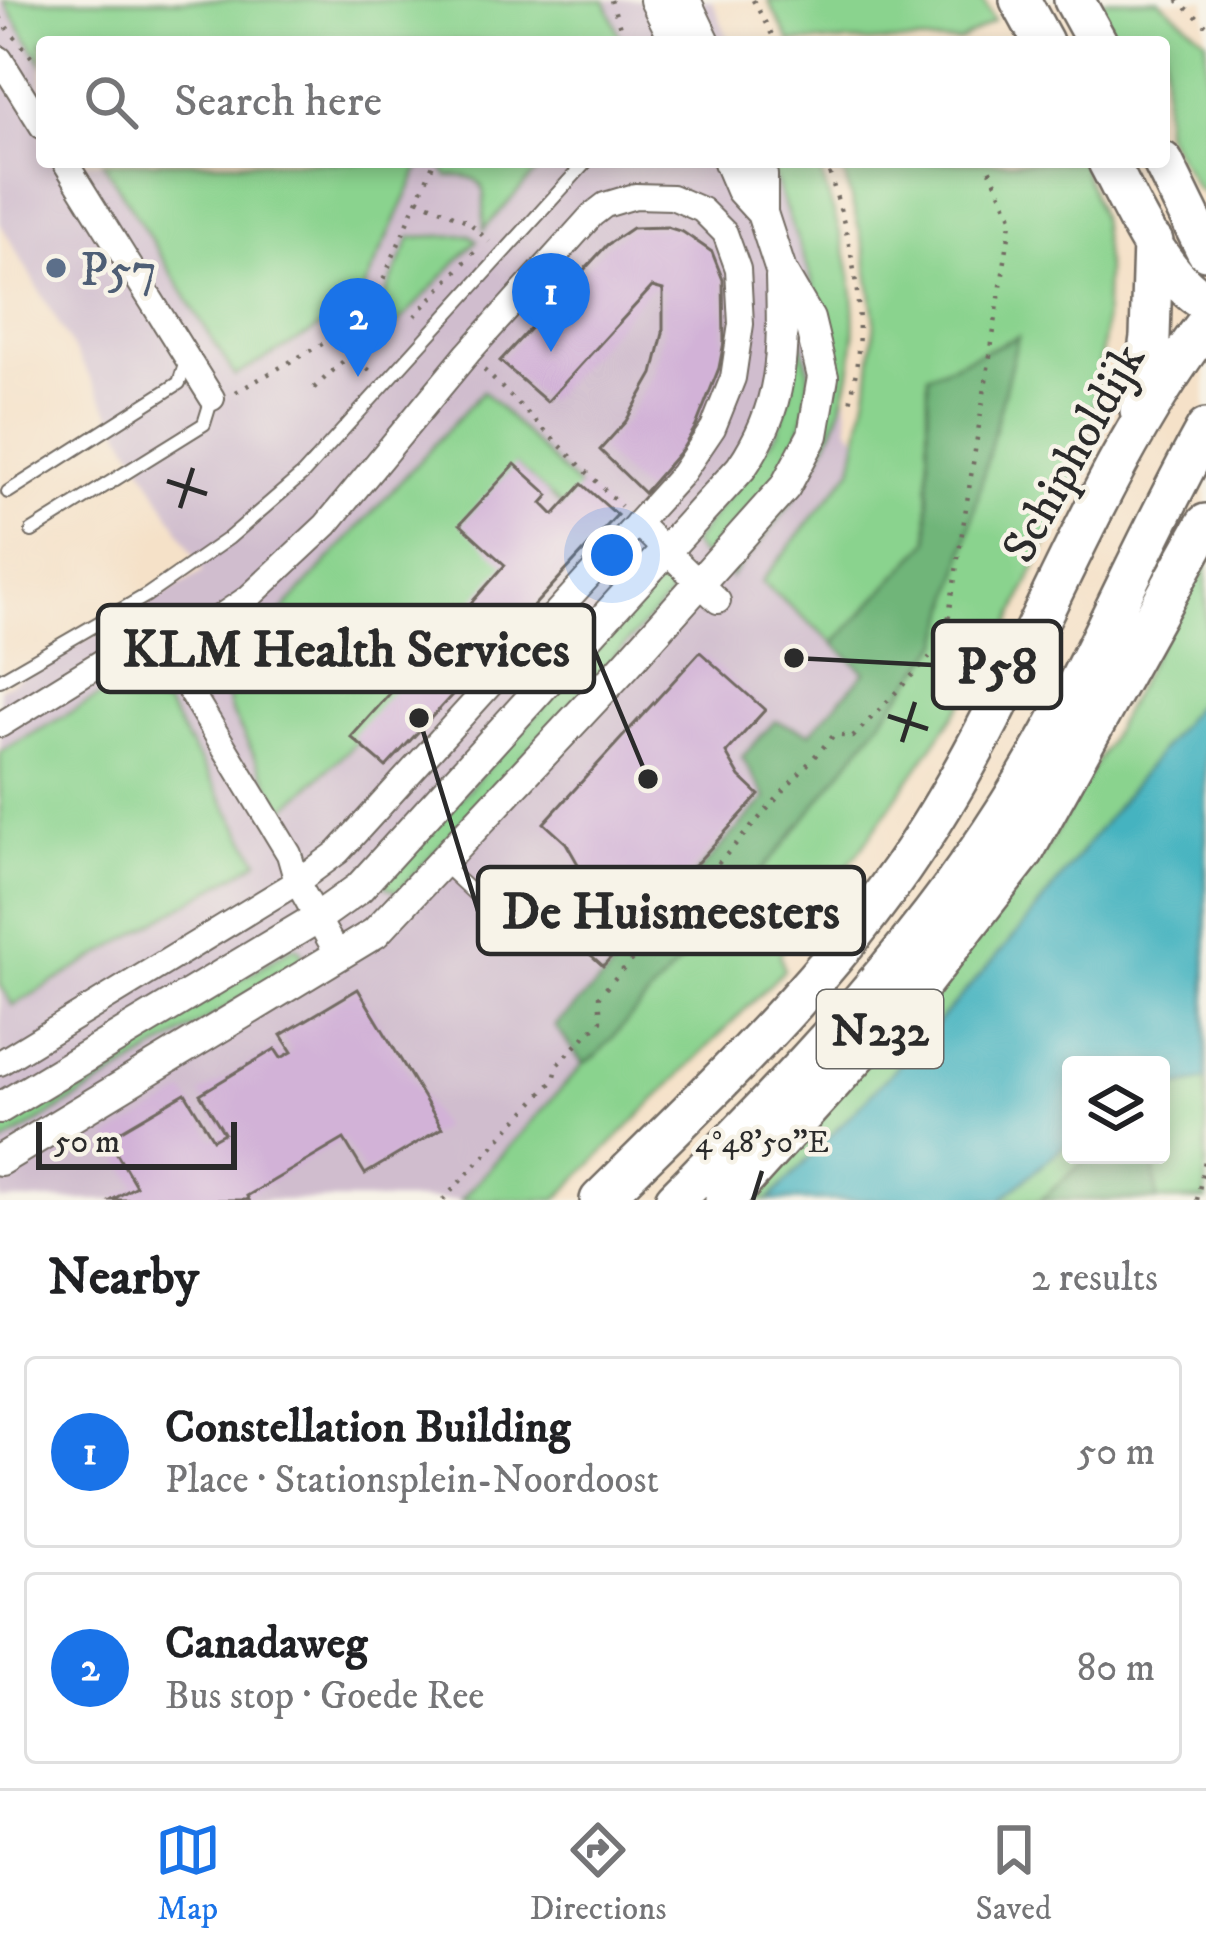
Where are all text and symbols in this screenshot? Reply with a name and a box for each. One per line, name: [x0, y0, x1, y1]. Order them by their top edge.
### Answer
search box: [36, 36, 1170, 168]
icon: search: [78, 69, 144, 135]
text: Search here: [174, 74, 382, 130]
place label: P57: [80, 241, 157, 301]
pin: 1: [512, 253, 590, 352]
marker: P57: [43, 255, 69, 281]
pin: 2: [319, 278, 397, 377]
street label: Schipholdijk: [990, 333, 1160, 574]
your location: [582, 525, 642, 585]
callout: KLM Health Services: [98, 605, 594, 692]
text: KLM Health Services: [122, 619, 570, 683]
callout: P58: [933, 621, 1061, 708]
text: P58: [957, 636, 1037, 700]
callout: De Huismeesters: [478, 867, 864, 954]
text: De Huismeesters: [502, 881, 840, 945]
road number: N232: [817, 990, 943, 1068]
map controls: [1062, 1056, 1170, 1164]
button: layers: [1062, 1056, 1170, 1164]
scale bar: [36, 1116, 237, 1169]
text: 50 m: [54, 1122, 120, 1163]
text: 4°48'50"E: [695, 1125, 829, 1162]
text: Nearby: [48, 1246, 199, 1310]
text: 2 results: [1031, 1254, 1158, 1303]
text: Constellation Building: [165, 1400, 570, 1456]
text: 1: [83, 1428, 97, 1477]
text: 50 m: [1077, 1428, 1155, 1477]
text: Place · Stationsplein-Noordoost: [165, 1456, 659, 1505]
text: Canadaweg: [165, 1616, 367, 1672]
text: 2: [80, 1644, 100, 1693]
text: 80 m: [1077, 1644, 1155, 1693]
text: Bus stop · Goede Ree: [165, 1672, 484, 1721]
tab: Map: [155, 1817, 221, 1930]
tab: Directions: [530, 1817, 666, 1930]
tab: Saved: [976, 1817, 1051, 1930]

